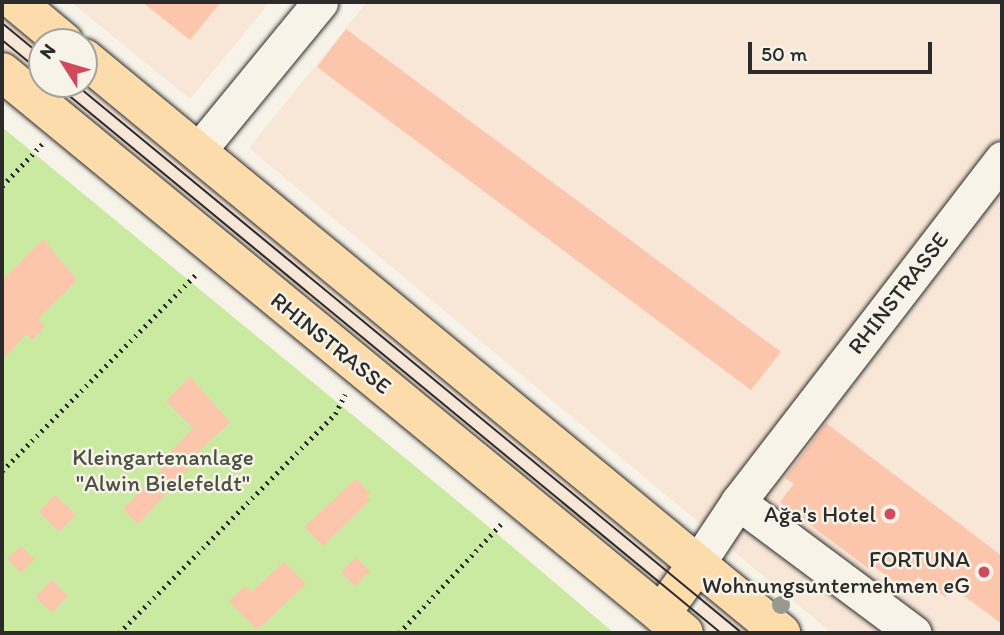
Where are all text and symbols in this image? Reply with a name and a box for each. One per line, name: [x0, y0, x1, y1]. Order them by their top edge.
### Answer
north arrow: [28, 28, 98, 98]
scale bar: [752, 28, 936, 72]
text: N: [34, 39, 60, 63]
text: 50 m: [761, 41, 807, 66]
street label: RHINSTRASSE: [842, 226, 954, 360]
street label: RHINSTRASSE: [265, 286, 397, 400]
park label: Kleingartenanlage "Alwin Bielefeldt": [72, 443, 254, 497]
place label: Ağa's Hotel: [764, 500, 876, 528]
marker: Ağa's Hotel: [882, 506, 898, 522]
place label: FORTUNA Wohnungsunternehmen eG: [702, 545, 970, 599]
marker: FORTUNA Wohnungsunternehmen eG: [976, 564, 992, 580]

